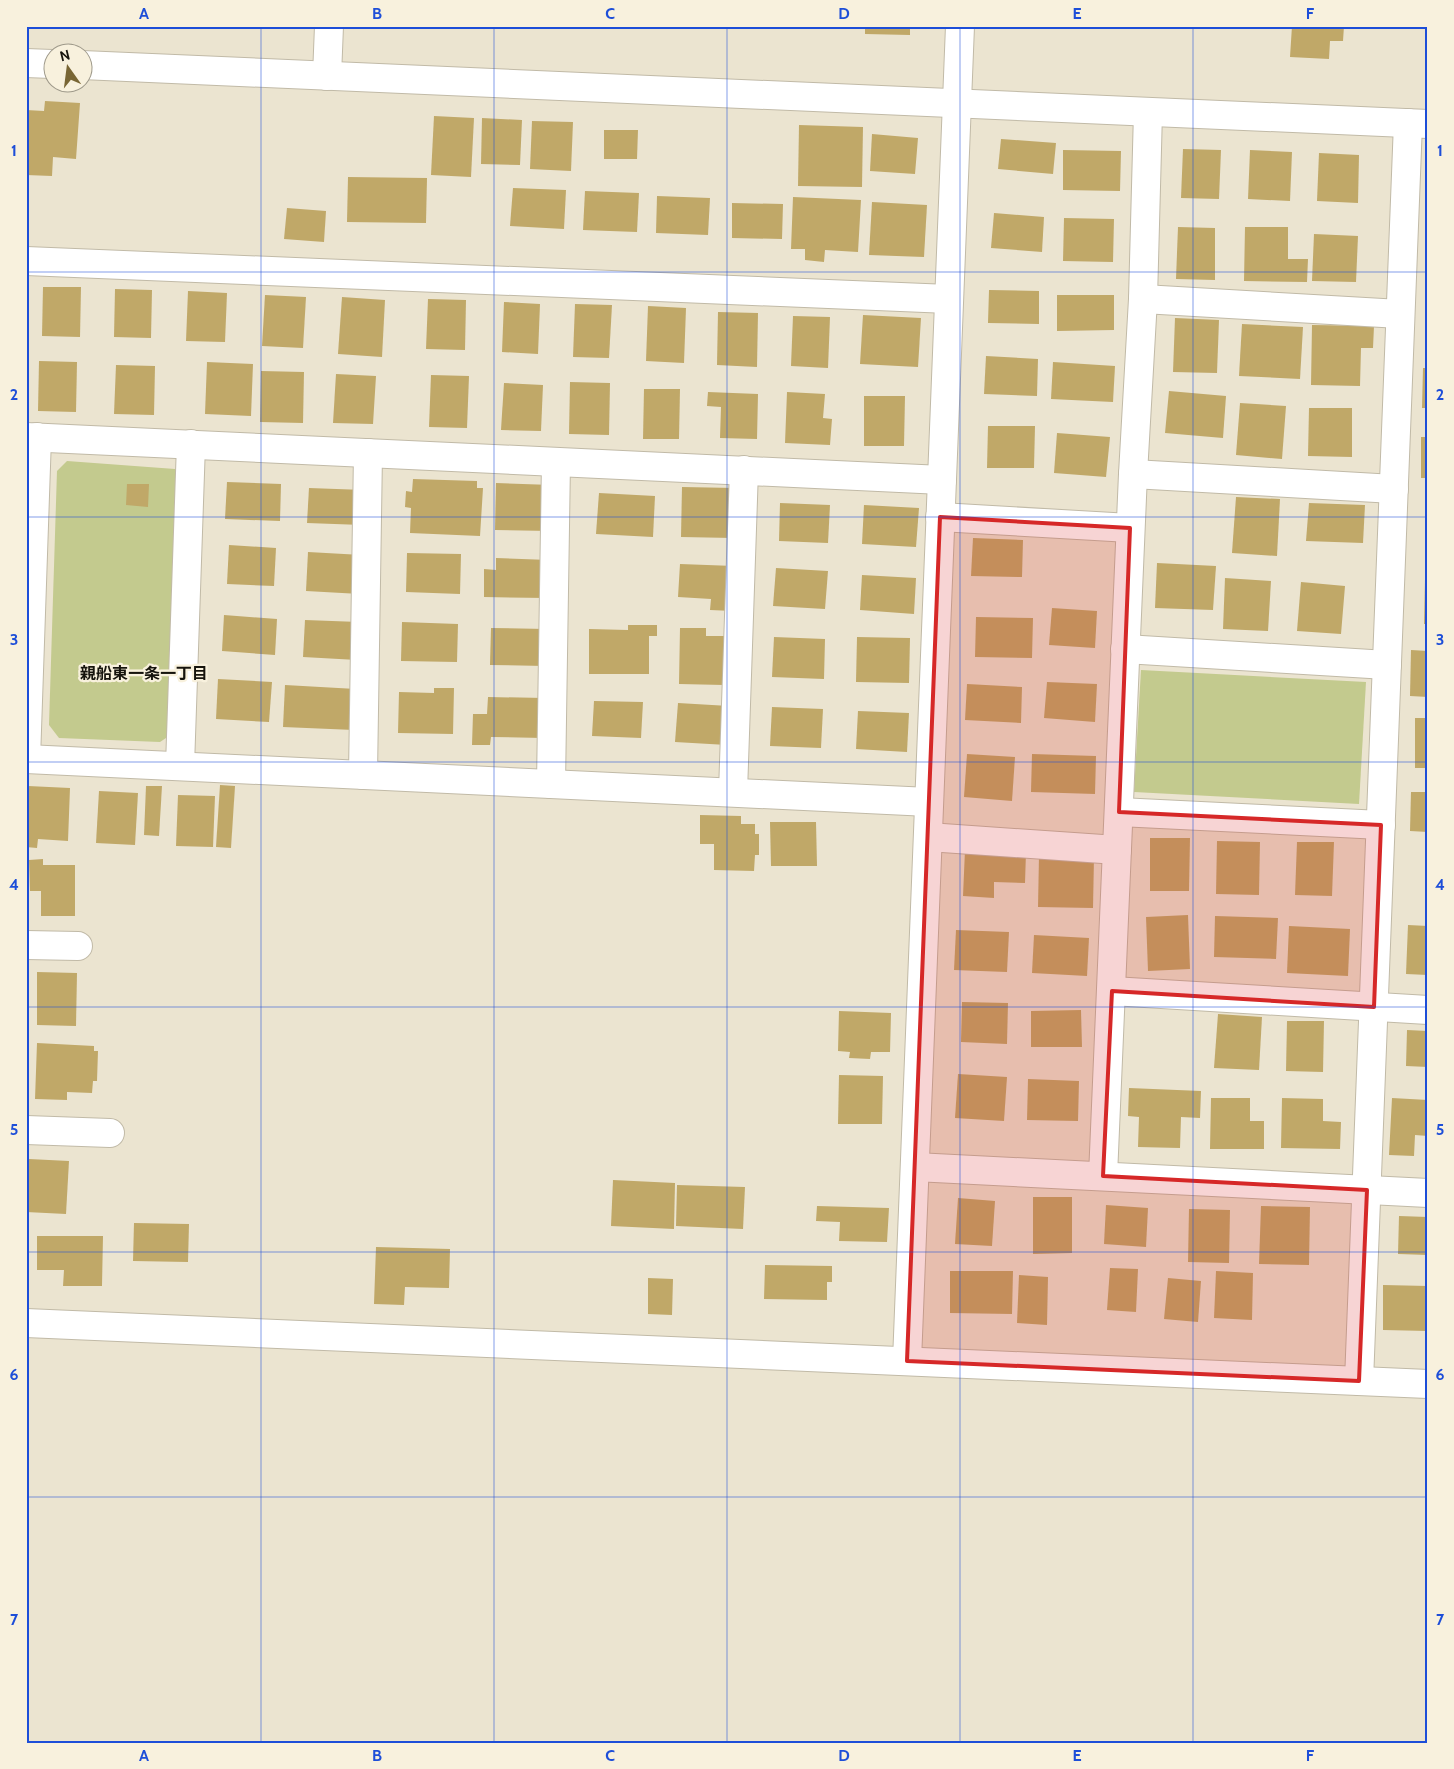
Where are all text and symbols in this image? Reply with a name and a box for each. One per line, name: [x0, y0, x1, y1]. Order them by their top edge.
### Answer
text: A: [139, 4, 149, 23]
text: B: [372, 4, 382, 23]
text: C: [605, 4, 615, 23]
text: D: [838, 4, 850, 23]
text: E: [1072, 4, 1082, 23]
text: F: [1306, 4, 1315, 23]
north arrow: [42, 42, 92, 92]
text: N: [58, 45, 72, 65]
text: 1: [11, 141, 17, 160]
text: 1: [1437, 141, 1443, 160]
text: 2: [10, 385, 18, 404]
text: 2: [1436, 385, 1444, 404]
text: 3: [10, 630, 18, 649]
text: 3: [1436, 630, 1444, 649]
district label: 親船東一条一丁目: [80, 664, 208, 683]
text: 4: [9, 875, 19, 894]
text: 4: [1435, 875, 1445, 894]
text: 5: [10, 1120, 18, 1139]
text: 5: [1436, 1120, 1444, 1139]
text: 6: [10, 1365, 19, 1384]
text: 6: [1436, 1365, 1445, 1384]
text: 7: [10, 1610, 19, 1629]
text: 7: [1436, 1610, 1445, 1629]
text: A: [139, 1746, 149, 1765]
text: B: [372, 1746, 382, 1765]
text: C: [605, 1746, 615, 1765]
text: D: [838, 1746, 850, 1765]
text: E: [1072, 1746, 1082, 1765]
text: F: [1306, 1746, 1315, 1765]

